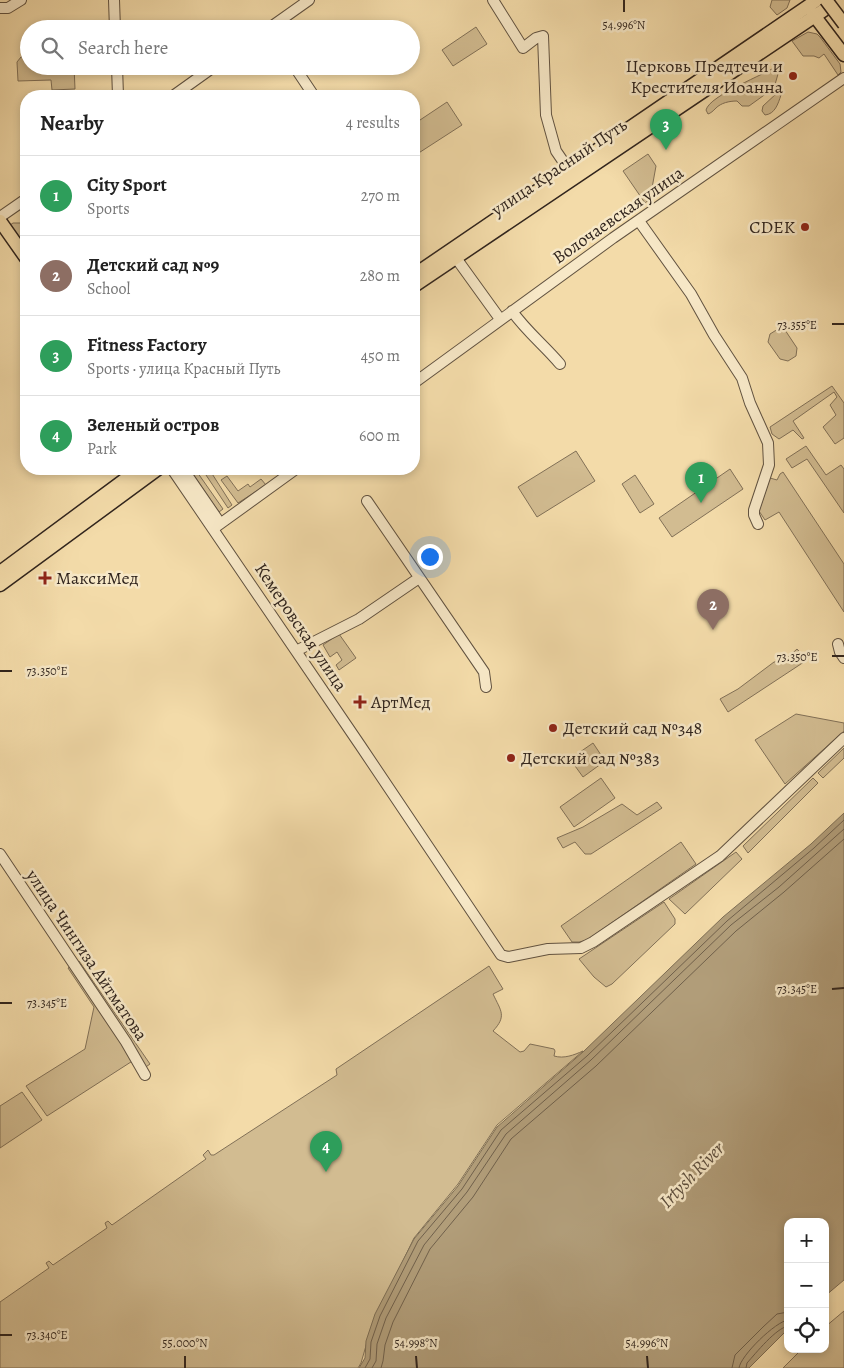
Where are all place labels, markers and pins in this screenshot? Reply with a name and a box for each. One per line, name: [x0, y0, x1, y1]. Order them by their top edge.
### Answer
place label: Церковь Предтечи и Крестителя Иоанна: [626, 54, 784, 99]
marker: Церковь Предтечи и Крестителя Иоанна: [787, 70, 799, 82]
pin: 3: [650, 109, 682, 150]
place label: CDEK: [749, 215, 796, 239]
marker: CDEK: [799, 221, 811, 233]
pin: 1: [685, 462, 717, 503]
place label: МаксиМед: [56, 566, 139, 590]
marker: МаксиМед: [38, 571, 52, 585]
pin: 2: [697, 589, 729, 630]
place label: АртМед: [370, 690, 431, 714]
marker: АртМед: [353, 695, 367, 709]
place label: Детский сад №348: [563, 716, 702, 740]
marker: Детский сад №348: [547, 722, 559, 734]
place label: Детский сад №383: [521, 746, 660, 770]
marker: Детский сад №383: [505, 752, 517, 764]
pin: 4: [310, 1131, 342, 1172]

